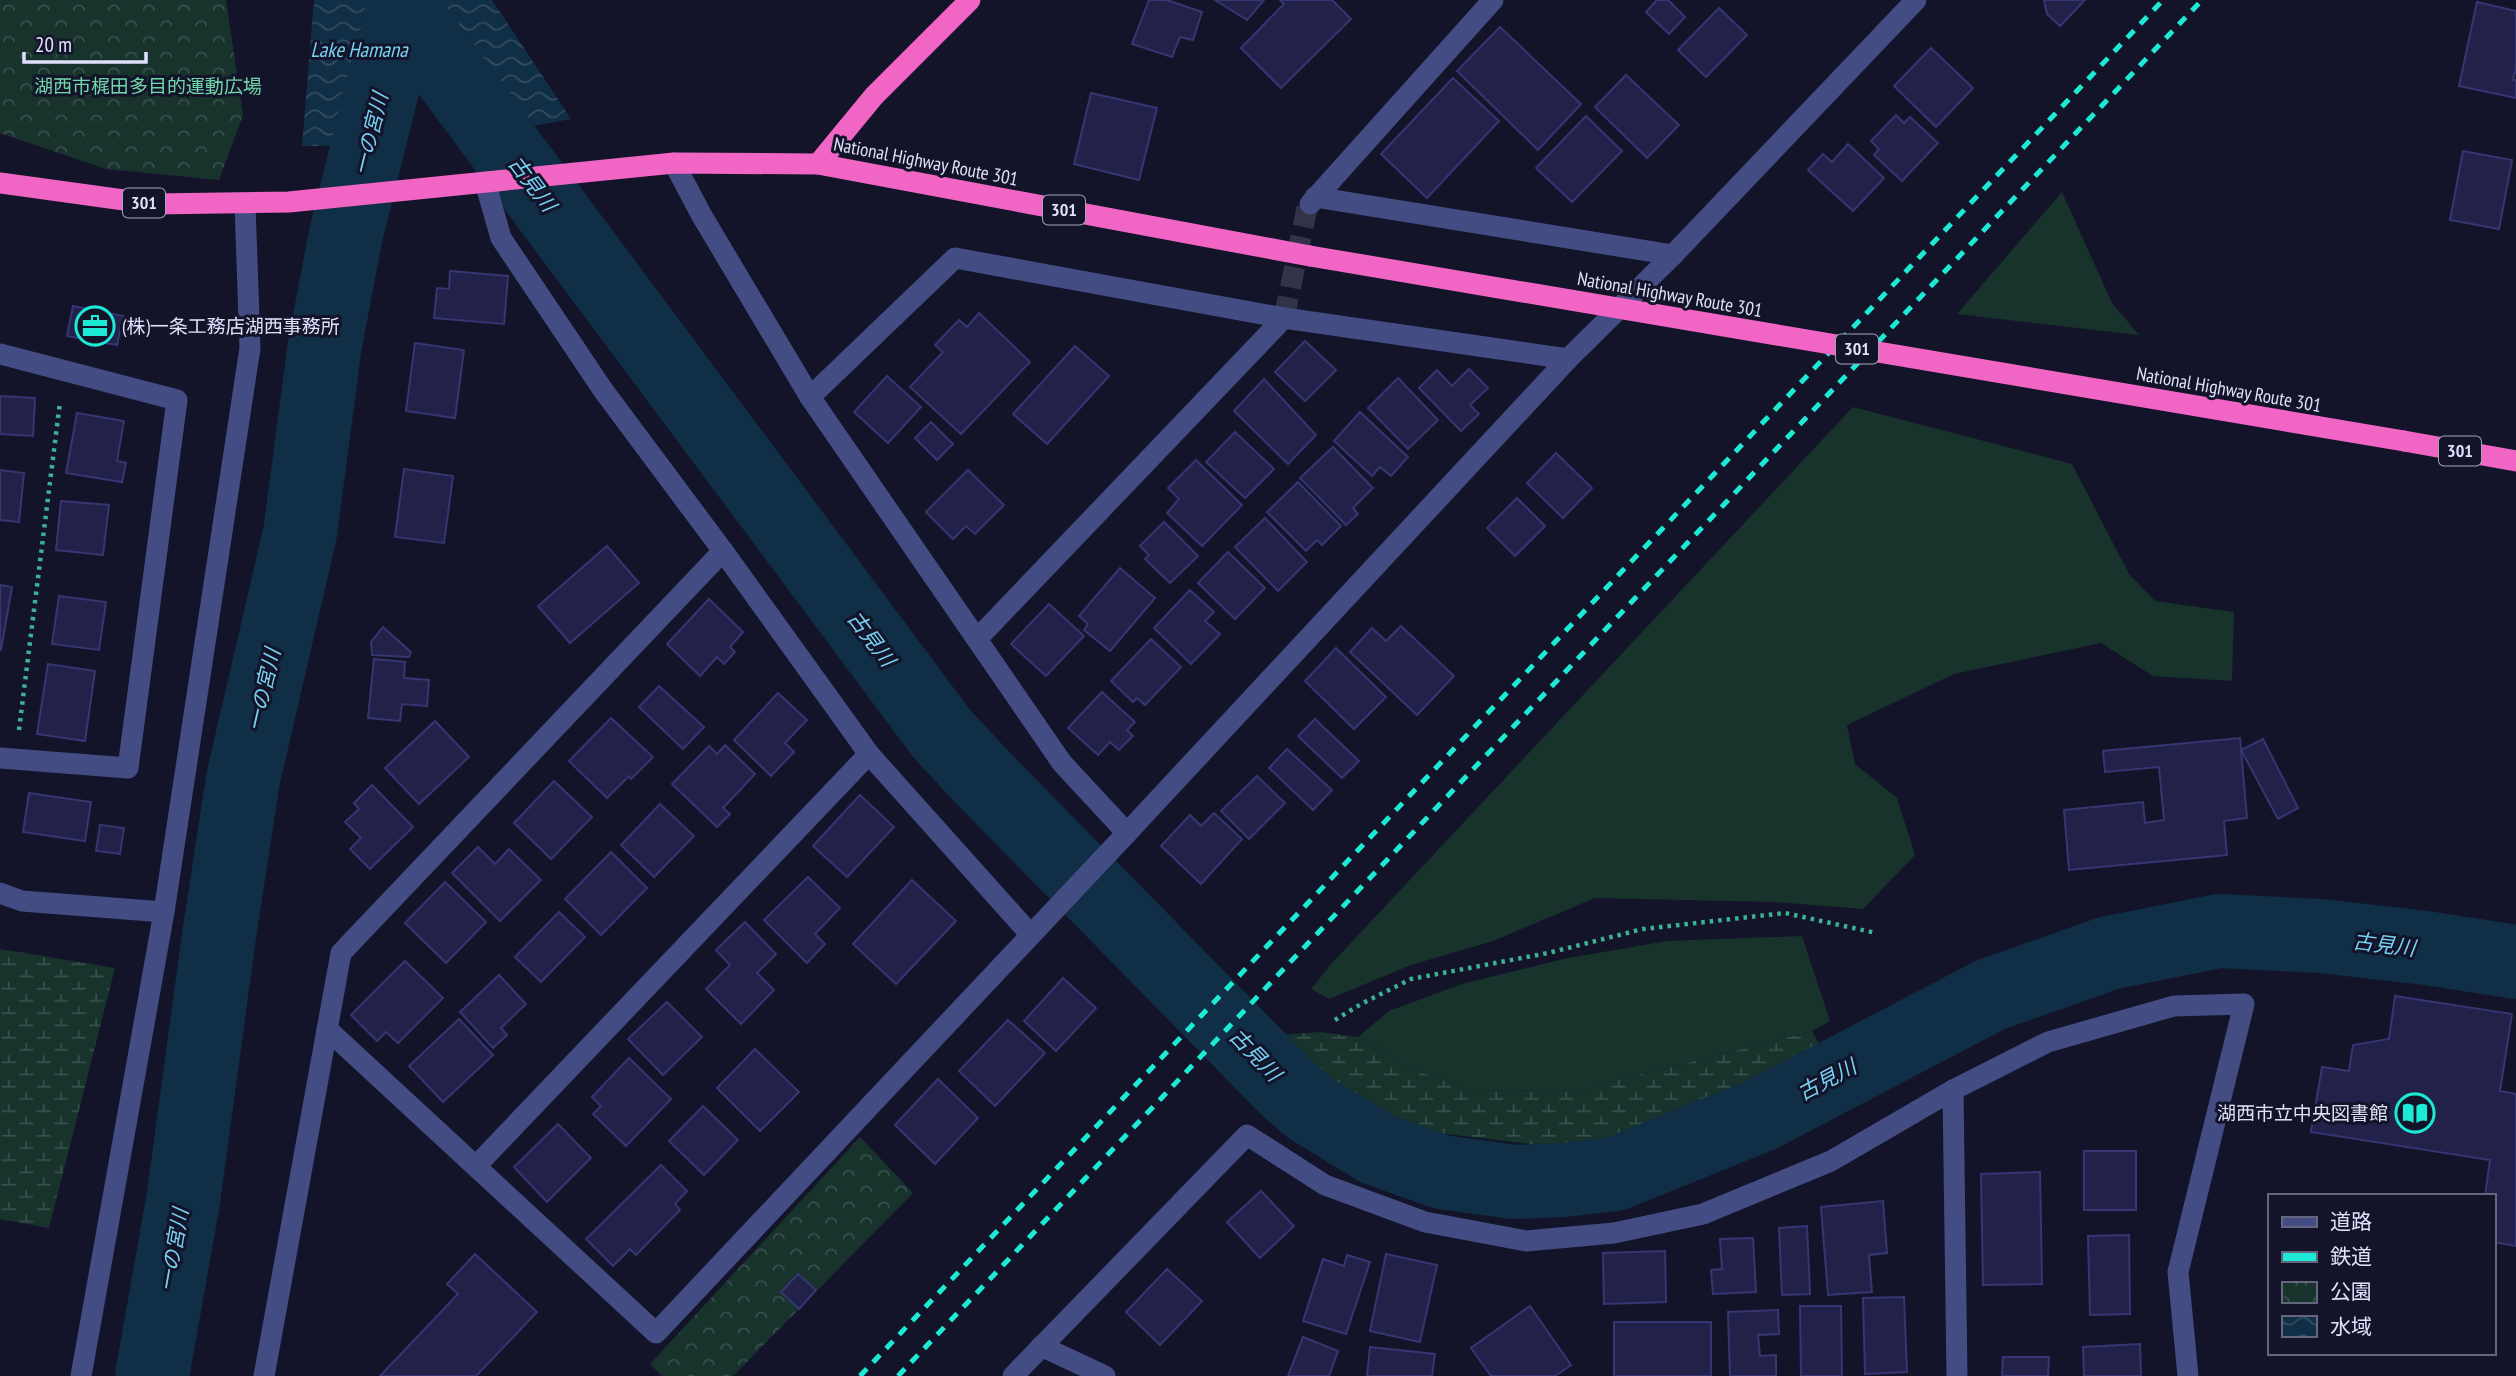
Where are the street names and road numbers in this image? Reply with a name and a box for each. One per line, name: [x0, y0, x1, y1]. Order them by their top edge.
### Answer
street label: National Highway Route 301: [832, 131, 1020, 191]
road number: 301: [123, 188, 165, 218]
road number: 301: [1043, 196, 1085, 224]
street label: National Highway Route 301: [1576, 266, 1764, 322]
road number: 301: [1836, 334, 1878, 363]
street label: National Highway Route 301: [2135, 361, 2323, 417]
road number: 301: [2439, 436, 2481, 466]

